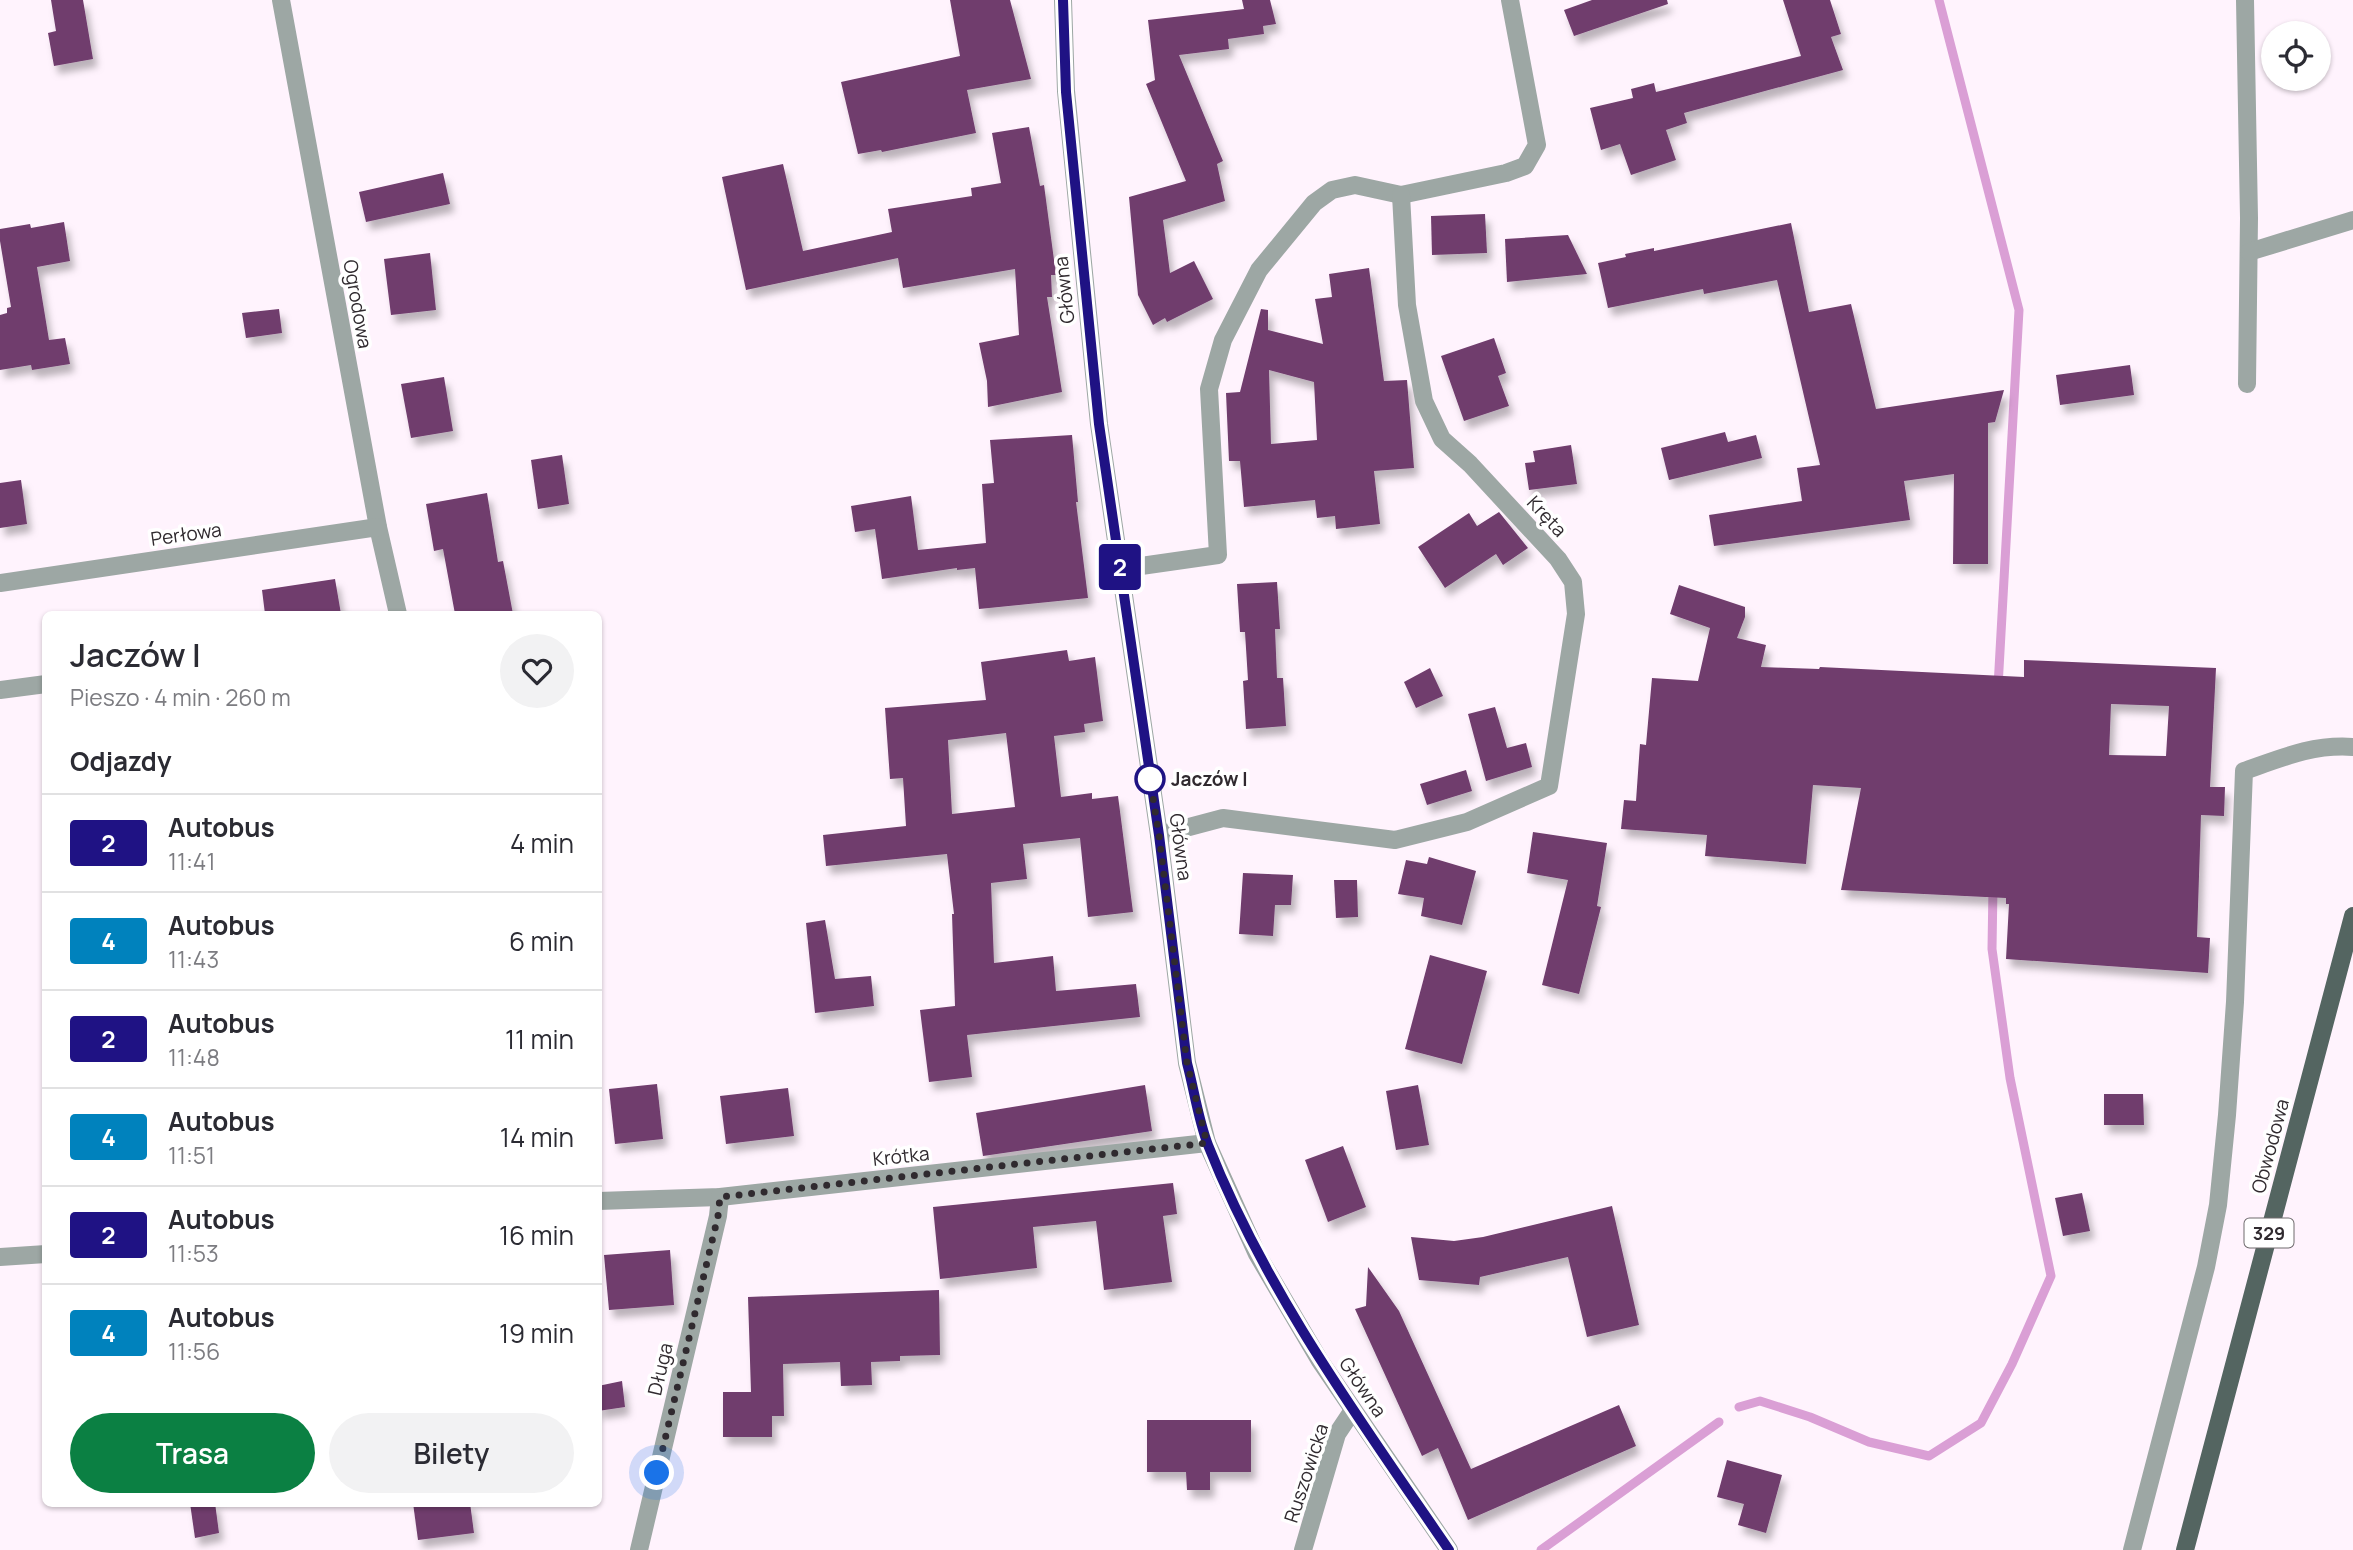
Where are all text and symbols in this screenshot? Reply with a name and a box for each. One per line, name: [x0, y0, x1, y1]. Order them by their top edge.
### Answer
map controls: [2261, 21, 2331, 91]
button: locate: [2261, 21, 2331, 91]
street label: Główna: [1048, 255, 1080, 325]
street label: Ogrodowa: [337, 258, 379, 350]
street label: Kręta: [1521, 490, 1573, 542]
street label: Perłowa: [149, 516, 223, 552]
line badge: 2: [1097, 544, 1143, 590]
text: 2: [1113, 550, 1127, 583]
text: Jaczów I: [70, 632, 201, 677]
button: heart: [500, 634, 574, 708]
text: Pieszo · 4 min · 260 m: [70, 681, 291, 713]
text: Odjazdy: [70, 743, 171, 779]
marker: Jaczów I: [1135, 764, 1165, 794]
place label: Jaczów I: [1171, 766, 1248, 792]
text: Autobus: [168, 809, 275, 845]
street label: Główna: [1163, 812, 1199, 882]
text: 4 min: [510, 825, 574, 861]
text: 2: [101, 826, 116, 859]
text: 11:41: [168, 845, 215, 877]
text: Autobus: [168, 907, 275, 943]
text: 6 min: [509, 923, 574, 959]
text: 4: [101, 924, 116, 957]
text: 11:43: [168, 943, 219, 975]
text: Autobus: [168, 1005, 275, 1041]
text: 11 min: [505, 1021, 574, 1057]
text: 2: [101, 1022, 116, 1055]
text: 11:48: [168, 1041, 220, 1073]
street label: Obwodowa: [2245, 1096, 2295, 1196]
text: Autobus: [168, 1103, 275, 1139]
text: 14 min: [500, 1119, 574, 1155]
text: 4: [101, 1120, 116, 1153]
text: 11:51: [168, 1139, 215, 1171]
street label: Krótka: [871, 1140, 931, 1172]
text: Autobus: [168, 1201, 275, 1237]
text: 16 min: [499, 1217, 574, 1253]
text: 2: [101, 1218, 116, 1251]
road number: 329: [2244, 1218, 2294, 1248]
text: 11:53: [168, 1237, 219, 1269]
text: Autobus: [168, 1299, 275, 1335]
text: 19 min: [499, 1315, 574, 1351]
text: 4: [101, 1316, 116, 1349]
text: 11:56: [168, 1335, 220, 1367]
street label: Długa: [641, 1340, 679, 1398]
street label: Główna: [1333, 1352, 1393, 1422]
button: Trasa: [70, 1413, 315, 1493]
button: Bilety: [329, 1413, 574, 1493]
street label: Ruszowicka: [1278, 1420, 1334, 1526]
your location: [639, 1455, 674, 1490]

